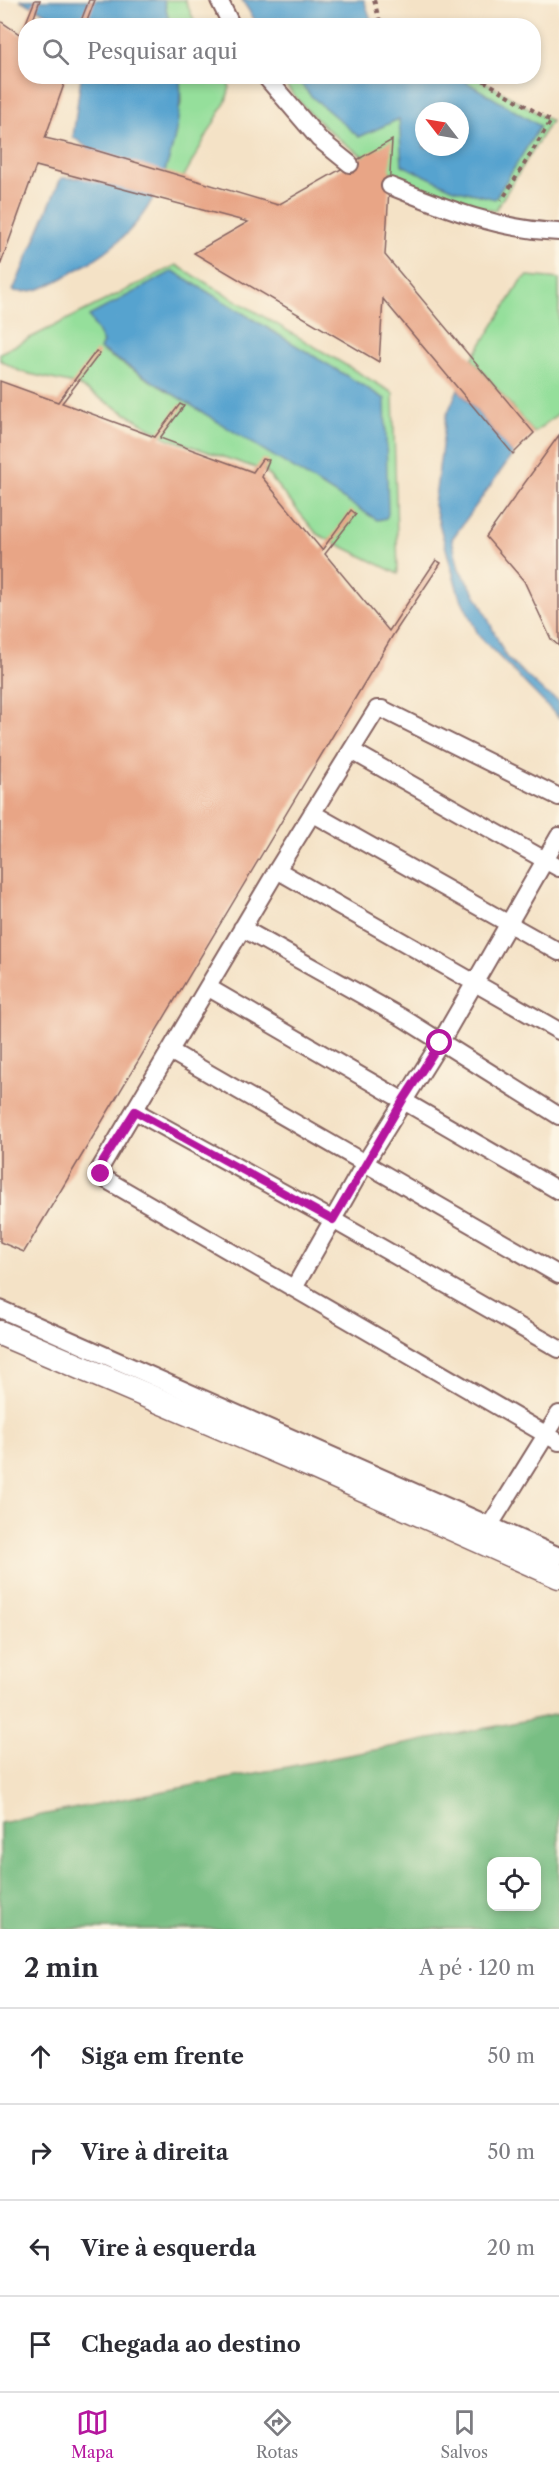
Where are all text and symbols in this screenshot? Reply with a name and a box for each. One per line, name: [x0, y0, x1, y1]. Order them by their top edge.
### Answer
search box: [18, 18, 541, 84]
icon: search: [39, 35, 72, 68]
text: Pesquisar aqui: [87, 38, 237, 65]
north arrow: [415, 102, 469, 156]
route start: [426, 1029, 452, 1055]
route end: [87, 1160, 113, 1186]
map controls: [487, 1857, 541, 1911]
button: locate: [487, 1857, 541, 1911]
text: 2 min: [24, 1952, 99, 1984]
text: A pé · 120 m: [419, 1956, 535, 1980]
icon: ahead: [24, 2040, 57, 2073]
text: Siga em frente: [81, 2043, 244, 2070]
text: 50 m: [488, 2044, 535, 2068]
icon: right: [24, 2136, 57, 2169]
text: Vire à direita: [81, 2139, 228, 2166]
text: 50 m: [488, 2140, 535, 2164]
icon: left: [24, 2232, 57, 2265]
text: Vire à esquerda: [81, 2235, 256, 2262]
text: 20 m: [487, 2236, 535, 2260]
icon: arrive: [24, 2328, 57, 2361]
text: Chegada ao destino: [81, 2331, 301, 2358]
tab: Mapa: [71, 2406, 114, 2462]
tab: Rotas: [256, 2406, 298, 2462]
tab: Salvos: [440, 2406, 488, 2462]

